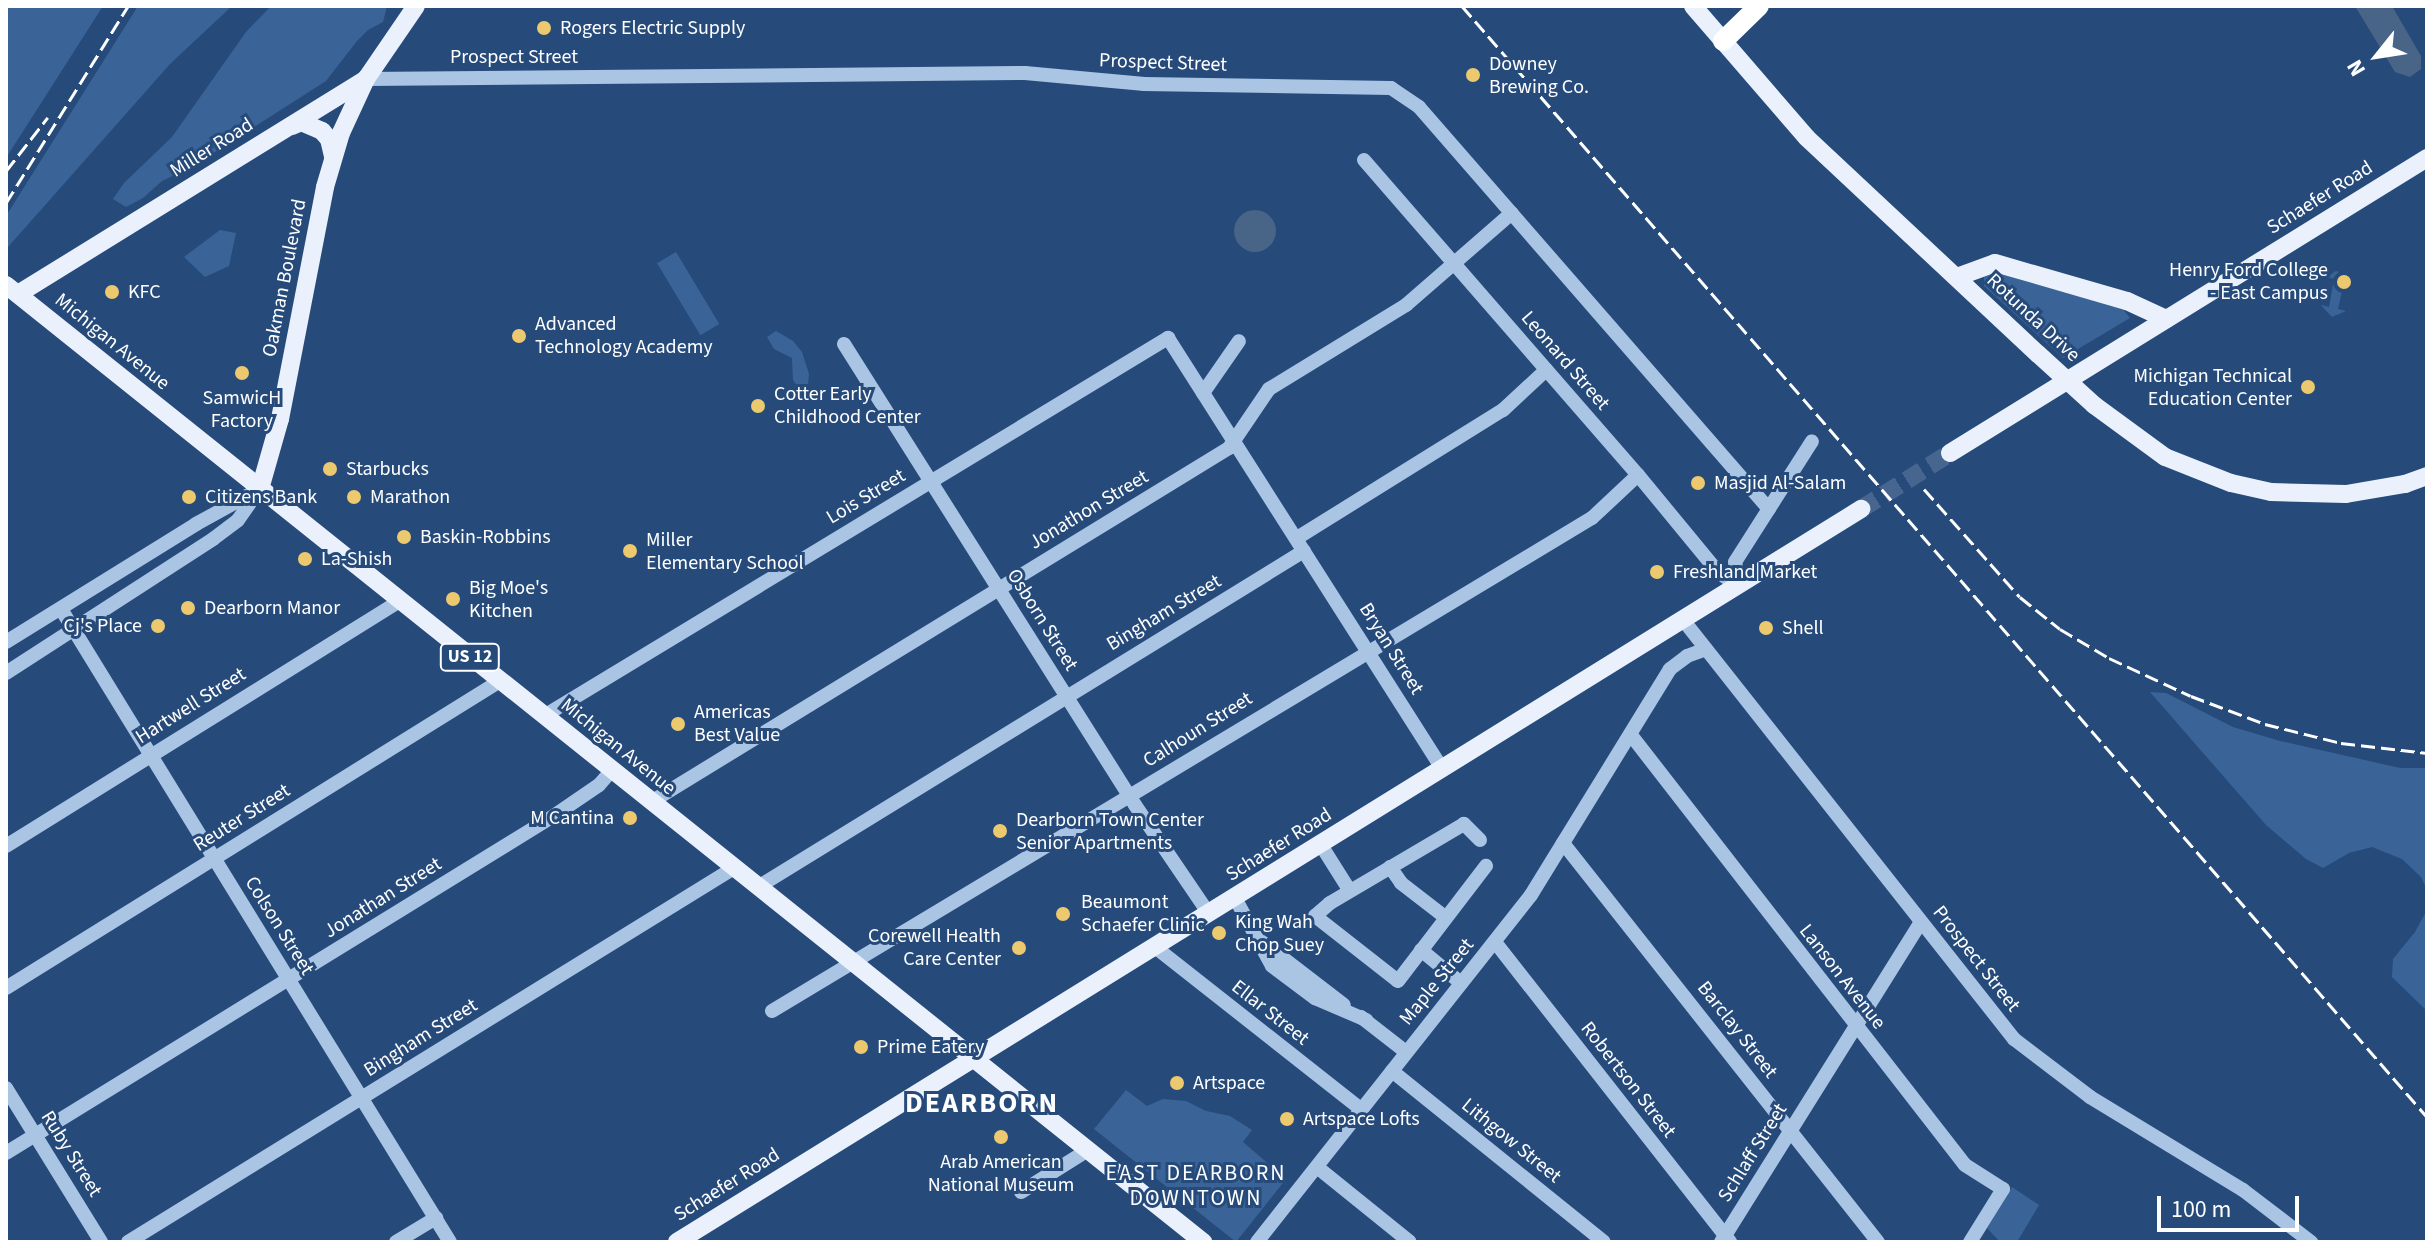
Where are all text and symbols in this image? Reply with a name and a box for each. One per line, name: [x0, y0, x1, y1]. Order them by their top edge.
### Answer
place label: Rogers Electric Supply: [560, 16, 745, 40]
north arrow: [2337, 16, 2417, 96]
marker: Rogers Electric Supply: [535, 19, 553, 37]
street label: Prospect Street: [450, 45, 578, 69]
street label: Prospect Street: [1099, 49, 1227, 77]
place label: Downey Brewing Co.: [1489, 52, 1589, 99]
text: N: [2339, 54, 2374, 82]
marker: Downey Brewing Co.: [1464, 66, 1482, 84]
street label: Miller Road: [166, 113, 258, 183]
street label: Schaefer Road: [2263, 156, 2377, 240]
street label: Oakman Boulevard: [258, 197, 312, 359]
place label: Henry Ford College - East Campus: [2169, 258, 2328, 305]
street label: Rotunda Drive: [1981, 269, 2085, 367]
marker: Henry Ford College - East Campus: [2335, 273, 2353, 291]
place label: KFC: [128, 280, 161, 304]
marker: KFC: [103, 283, 121, 301]
street label: Michigan Avenue: [50, 288, 174, 396]
street label: Leonard Street: [1516, 307, 1614, 415]
place label: Advanced Technology Academy: [535, 312, 713, 359]
marker: Advanced Technology Academy: [510, 327, 528, 345]
marker: SamwicH Factory: [233, 364, 251, 382]
place label: Michigan Technical Education Center: [2134, 364, 2292, 411]
marker: Michigan Technical Education Center: [2299, 378, 2317, 396]
place label: Cotter Early Childhood Center: [774, 382, 921, 429]
place label: SamwicH Factory: [203, 386, 281, 433]
marker: Cotter Early Childhood Center: [749, 397, 767, 415]
place label: Starbucks: [346, 457, 429, 481]
marker: Starbucks: [321, 460, 339, 478]
street label: Lois Street: [822, 464, 910, 530]
street label: Jonathon Street: [1025, 465, 1153, 555]
place label: Masjid Al-Salam: [1714, 471, 1846, 495]
marker: Masjid Al-Salam: [1689, 474, 1707, 492]
place label: Citizens Bank: [205, 485, 317, 509]
place label: Marathon: [370, 485, 450, 509]
marker: Citizens Bank: [180, 488, 198, 506]
marker: Marathon: [345, 488, 363, 506]
place label: Baskin-Robbins: [420, 525, 551, 549]
marker: Baskin-Robbins: [395, 528, 413, 546]
place label: Miller Elementary School: [646, 528, 804, 575]
marker: Miller Elementary School: [621, 542, 639, 560]
place label: La-Shish: [321, 547, 392, 571]
marker: La-Shish: [296, 550, 314, 568]
place label: Freshland Market: [1673, 560, 1817, 584]
marker: Freshland Market: [1648, 563, 1666, 581]
street label: Osborn Street: [1001, 565, 1083, 675]
street label: Bingham Street: [1102, 569, 1226, 657]
place label: Big Moe's Kitchen: [469, 576, 548, 623]
marker: Big Moe's Kitchen: [444, 590, 462, 608]
place label: Dearborn Manor: [204, 596, 340, 620]
marker: Dearborn Manor: [179, 599, 197, 617]
street label: Bryan Street: [1353, 599, 1429, 699]
place label: Cj's Place: [64, 614, 142, 638]
place label: Shell: [1782, 616, 1824, 640]
marker: Cj's Place: [149, 617, 167, 635]
marker: Shell: [1757, 619, 1775, 637]
road number: US 12: [438, 643, 502, 671]
street label: Hartwell Street: [131, 663, 251, 749]
street label: Calhoun Street: [1139, 687, 1257, 773]
street label: Michigan Avenue: [556, 693, 680, 801]
place label: Americas Best Value: [694, 700, 780, 747]
marker: Americas Best Value: [669, 715, 687, 733]
street label: Reuter Street: [189, 779, 295, 857]
street label: Schaefer Road: [1222, 803, 1336, 887]
place label: M Cantina: [530, 806, 614, 830]
place label: Dearborn Town Center Senior Apartments: [1016, 808, 1204, 855]
marker: M Cantina: [621, 809, 639, 827]
marker: Dearborn Town Center Senior Apartments: [991, 822, 1009, 840]
street label: Jonathan Street: [320, 852, 446, 944]
street label: Colson Street: [239, 872, 319, 980]
place label: Beaumont Schaefer Clinic: [1081, 890, 1205, 937]
street label: Prospect Street: [1927, 901, 2025, 1017]
marker: Beaumont Schaefer Clinic: [1052, 903, 1074, 925]
place label: King Wah Chop Suey: [1235, 910, 1324, 957]
street label: Lanson Avenue: [1794, 920, 1890, 1034]
place label: Corewell Health Care Center: [868, 924, 1001, 971]
marker: King Wah Chop Suey: [1210, 924, 1228, 942]
street label: Maple Street: [1395, 934, 1479, 1030]
marker: Corewell Health Care Center: [1008, 937, 1030, 959]
street label: Ellar Street: [1226, 975, 1314, 1051]
street label: Barclay Street: [1692, 977, 1782, 1083]
street label: Bingham Street: [360, 994, 482, 1082]
street label: Robertson Street: [1575, 1017, 1681, 1143]
place label: Prime Eatery: [877, 1035, 984, 1059]
marker: Prime Eatery: [852, 1038, 870, 1056]
place label: Artspace: [1193, 1071, 1265, 1095]
marker: Artspace: [1168, 1074, 1186, 1092]
district label: DEARBORN: [905, 1086, 1059, 1120]
street label: Lithgow Street: [1456, 1093, 1566, 1189]
street label: Schlaff Street: [1713, 1099, 1793, 1207]
street label: Ruby Street: [35, 1107, 107, 1201]
place label: Artspace Lofts: [1303, 1107, 1420, 1131]
marker: Artspace Lofts: [1278, 1110, 1296, 1128]
marker: Arab American National Museum: [992, 1128, 1010, 1146]
street label: Schaefer Road: [670, 1143, 784, 1227]
place label: Arab American National Museum: [928, 1150, 1074, 1197]
district label: EAST DEARBORN DOWNTOWN: [1106, 1160, 1286, 1212]
scale bar: [2161, 1180, 2303, 1230]
text: 100 m: [2171, 1192, 2231, 1227]

